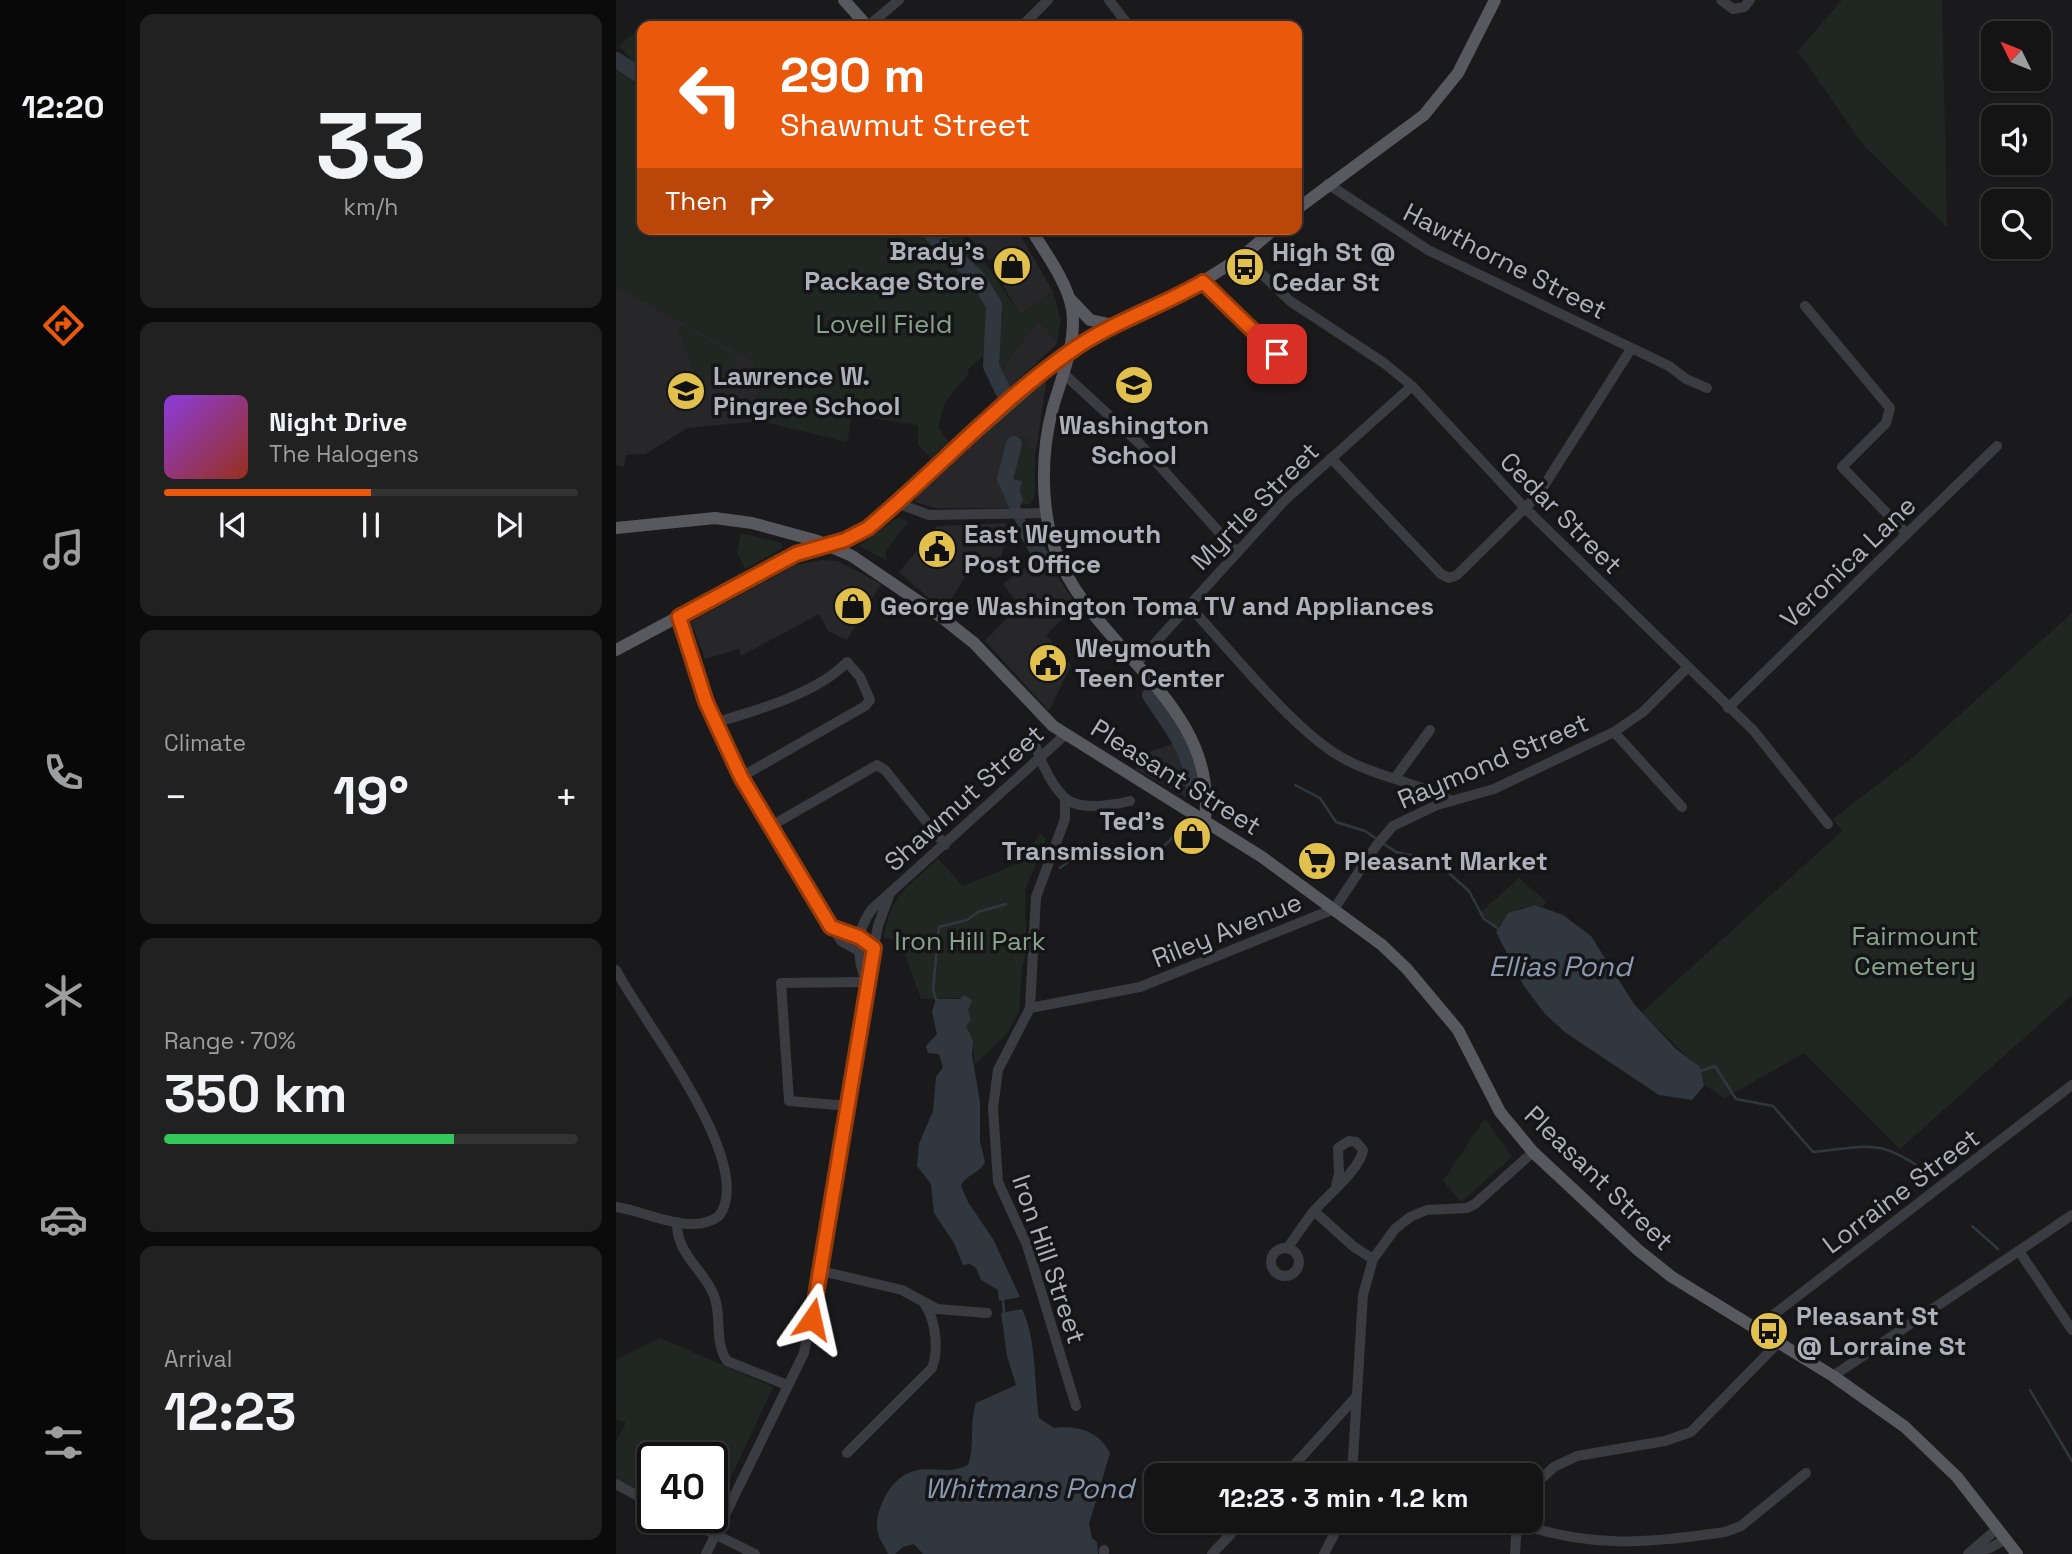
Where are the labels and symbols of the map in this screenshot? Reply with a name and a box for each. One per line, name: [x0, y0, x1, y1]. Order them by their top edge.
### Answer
north arrow: [1981, 21, 2051, 91]
street label: Hawthorne Street: [1398, 195, 1612, 327]
place label: Brady's Package Store: [804, 234, 985, 298]
place label: High St @ Cedar St: [1272, 235, 1396, 299]
shop icon: Brady's Package Store: [991, 245, 1033, 287]
bus stop icon: High St @ Cedar St: [1224, 246, 1266, 288]
park label: Lovell Field: [816, 307, 952, 341]
pin: [1247, 324, 1307, 384]
place label: Lawrence W. Pingree School: [713, 359, 900, 423]
school or university icon: Washington School: [1113, 364, 1155, 406]
school or university icon: Lawrence W. Pingree School: [665, 370, 707, 412]
place label: Washington School: [1059, 408, 1209, 472]
street label: Myrtle Street: [1184, 435, 1326, 577]
street label: Cedar Street: [1493, 445, 1629, 581]
street label: Veronica Lane: [1773, 489, 1923, 635]
place label: East Weymouth Post Office: [964, 517, 1161, 581]
public building icon: East Weymouth Post Office: [916, 528, 958, 570]
shop icon: George Washington Toma TV and Appliances: [832, 585, 874, 627]
place label: George Washington Toma TV and Appliances: [880, 589, 1434, 623]
place label: Weymouth Teen Center: [1075, 631, 1225, 695]
public building icon: Weymouth Teen Center: [1027, 642, 1069, 684]
street label: Raymond Street: [1392, 705, 1594, 817]
street label: Pleasant Street: [1085, 711, 1267, 843]
street label: Shawmut Street: [877, 717, 1051, 879]
place label: Ted's Transmission: [1002, 804, 1165, 868]
shop icon: Ted's Transmission: [1171, 815, 1213, 857]
supermarket icon: Pleasant Market: [1296, 840, 1338, 882]
place label: Pleasant Market: [1344, 844, 1548, 878]
street label: Riley Avenue: [1147, 885, 1307, 975]
park label: Fairmount Cemetery: [1852, 919, 1978, 983]
park label: Iron Hill Park: [894, 924, 1046, 958]
water label: Ellias Pond: [1488, 948, 1635, 984]
street label: Pleasant Street: [1517, 1098, 1681, 1258]
street label: Lorraine Street: [1816, 1121, 1986, 1261]
street label: Iron Hill Street: [1004, 1170, 1094, 1348]
position arrow: [775, 1282, 849, 1356]
place label: Pleasant St @ Lorraine St: [1796, 1299, 1966, 1363]
bus stop icon: Pleasant St @ Lorraine St: [1748, 1310, 1790, 1352]
speed limit sign: 40: [637, 1442, 728, 1533]
water label: Whitmans Pond: [924, 1470, 1137, 1506]

